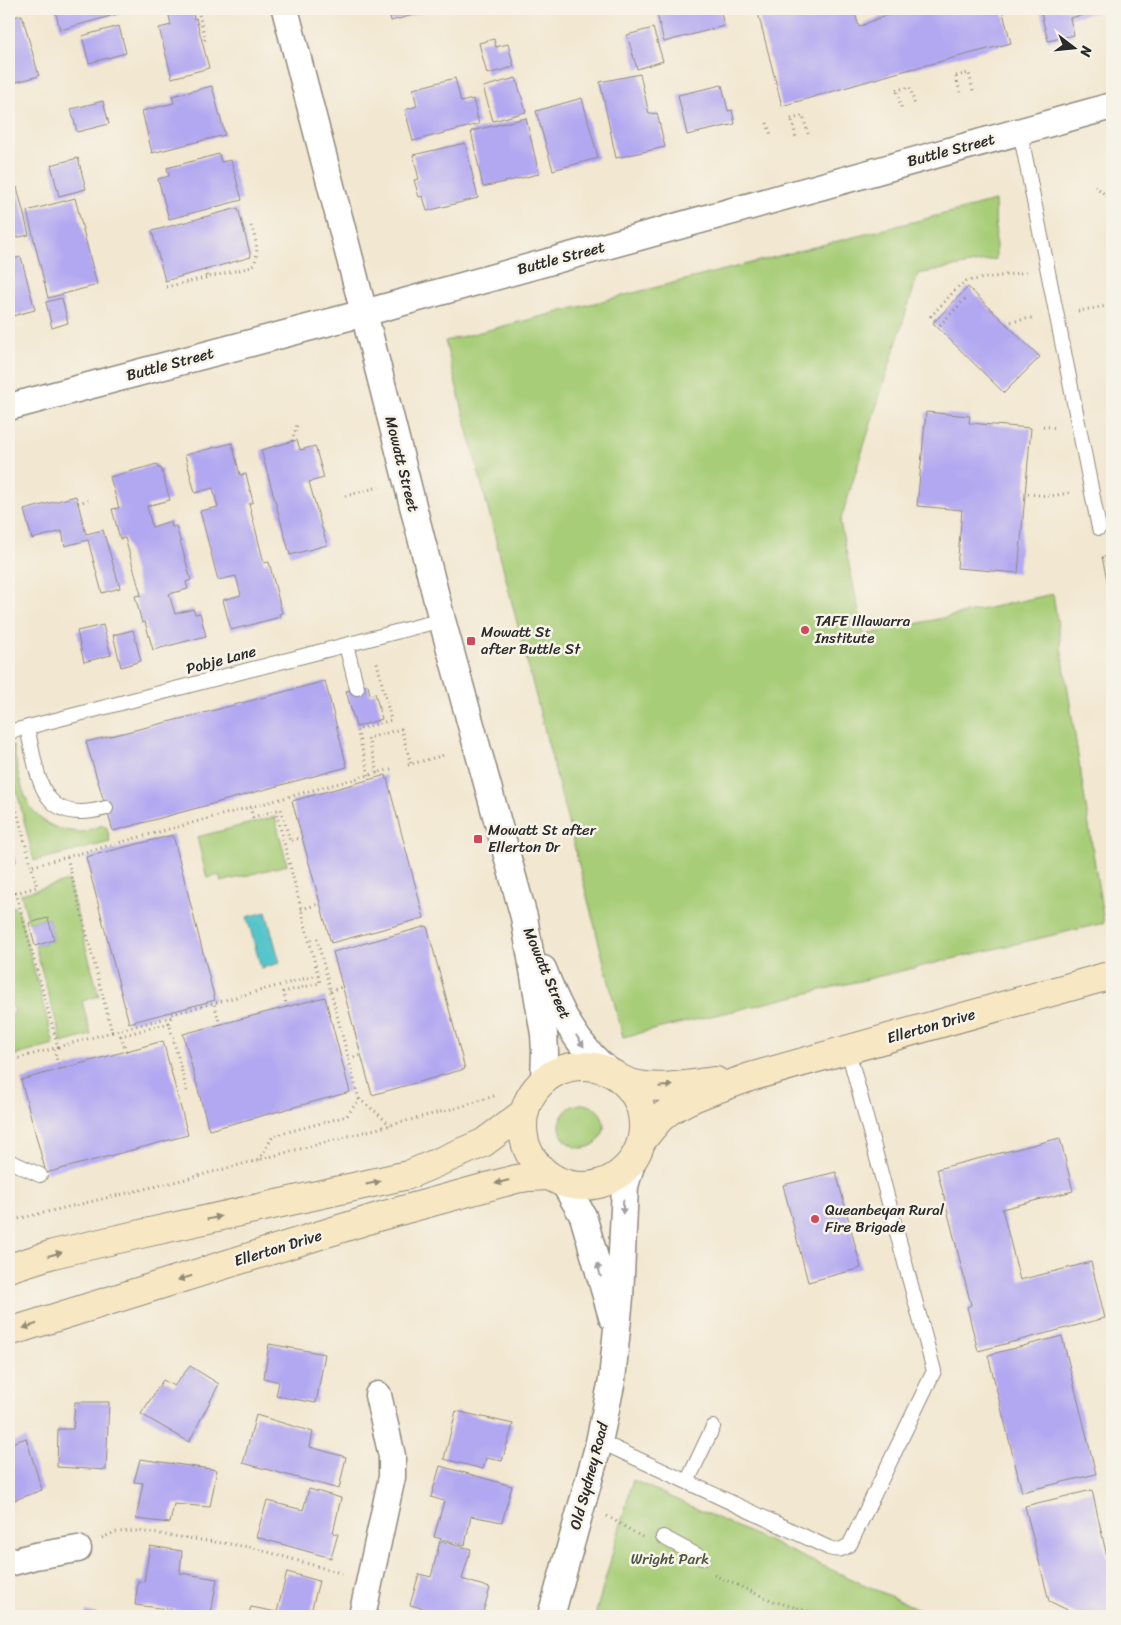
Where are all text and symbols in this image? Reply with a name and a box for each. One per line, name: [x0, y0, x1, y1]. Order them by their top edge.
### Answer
north arrow: [1048, 22, 1098, 72]
text: N: [1073, 42, 1100, 60]
street label: Buttle Street: [904, 126, 998, 174]
street label: Buttle Street: [514, 234, 608, 282]
street label: Buttle Street: [123, 340, 217, 388]
street label: Mowatt Street: [378, 413, 427, 515]
place label: TAFE Illawarra Institute: [814, 608, 911, 651]
place label: Mowatt St after Buttle St: [481, 619, 581, 662]
marker: TAFE Illawarra Institute: [799, 624, 811, 636]
marker: Mowatt St after Buttle St: [465, 635, 477, 647]
street label: Pobje Lane: [183, 638, 259, 682]
place label: Mowatt St after Ellerton Dr: [488, 817, 597, 860]
marker: Mowatt St after Ellerton Dr: [472, 833, 484, 845]
street label: Mowatt Street: [516, 923, 578, 1023]
street label: Ellerton Drive: [884, 1001, 979, 1051]
one-way arrow: [575, 1034, 585, 1048]
one-way arrow: [659, 1082, 675, 1090]
one-way arrow: [365, 1179, 380, 1187]
one-way arrow: [494, 1179, 509, 1187]
place label: Queanbeyan Rural Fire Brigade: [825, 1197, 945, 1240]
one-way arrow: [619, 1199, 627, 1215]
marker: Queanbeyan Rural Fire Brigade: [809, 1213, 821, 1225]
one-way arrow: [206, 1214, 221, 1222]
street label: Ellerton Drive: [231, 1222, 326, 1274]
one-way arrow: [48, 1250, 63, 1258]
one-way arrow: [595, 1263, 603, 1278]
one-way arrow: [177, 1274, 192, 1282]
one-way arrow: [22, 1323, 37, 1330]
street label: Old Sydney Road: [562, 1418, 616, 1533]
park label: Wright Park: [631, 1546, 709, 1572]

